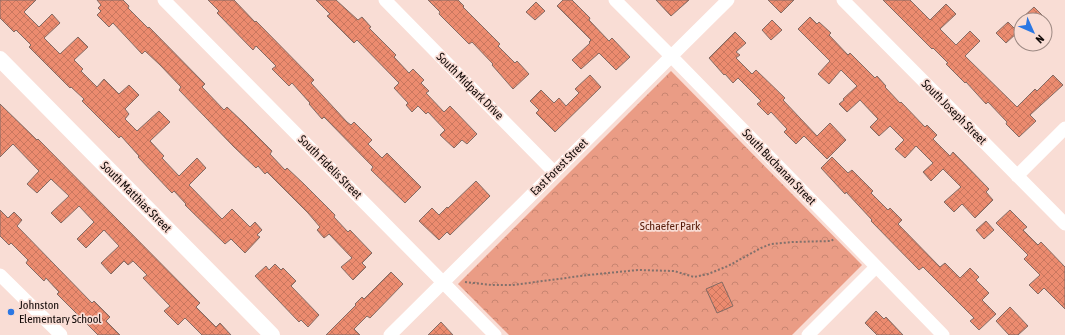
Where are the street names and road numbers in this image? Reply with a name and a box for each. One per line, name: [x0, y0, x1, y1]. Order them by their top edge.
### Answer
street label: South Midpark Drive: [434, 50, 506, 122]
street label: South Joseph Street: [919, 77, 990, 148]
street label: South Buchanan Street: [739, 126, 819, 208]
street label: South Fidelis Street: [295, 132, 365, 202]
street label: East Forest Street: [528, 135, 591, 198]
street label: South Matthias Street: [98, 159, 175, 236]

